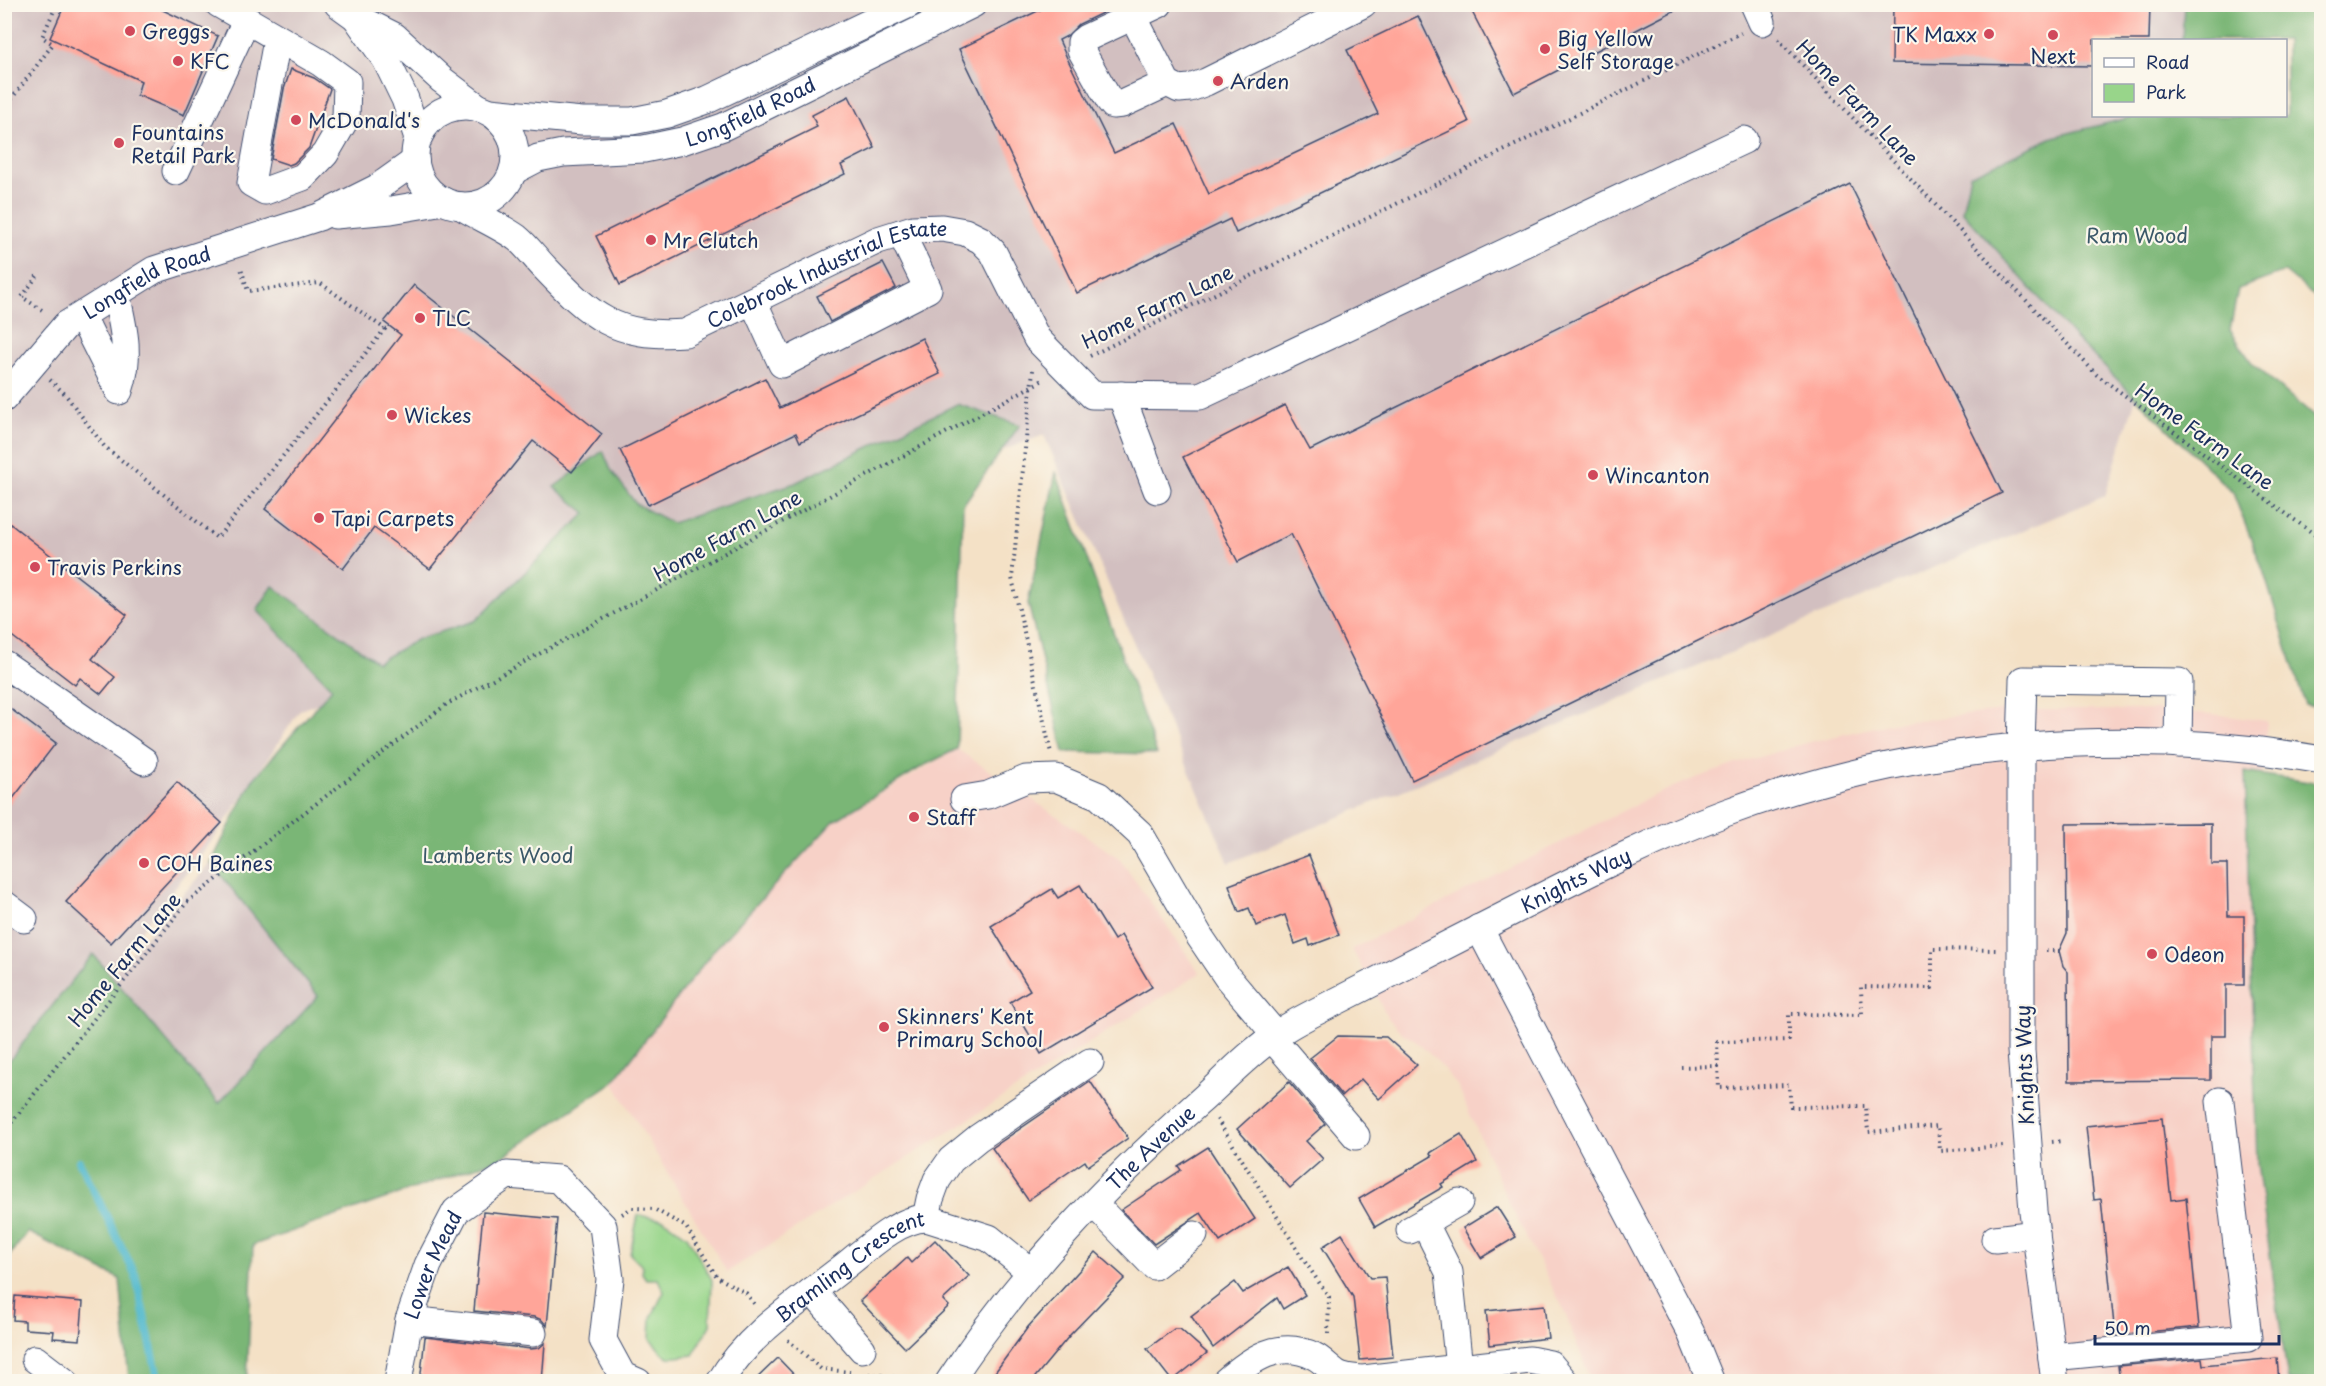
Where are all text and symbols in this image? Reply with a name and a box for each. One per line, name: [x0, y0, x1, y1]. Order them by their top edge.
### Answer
place label: Greggs: [142, 16, 210, 46]
place label: TK Maxx: [1892, 19, 1977, 49]
place label: Big Yellow Self Storage: [1557, 23, 1674, 76]
marker: Greggs: [123, 24, 137, 38]
marker: TK Maxx: [1982, 27, 1996, 41]
marker: Next: [2046, 28, 2060, 42]
street label: Home Farm Lane: [1790, 32, 1926, 172]
legend: [2092, 39, 2287, 117]
place label: Next: [2030, 41, 2076, 71]
marker: Big Yellow Self Storage: [1538, 42, 1552, 56]
place label: KFC: [190, 46, 230, 76]
text: Road: [2146, 48, 2190, 75]
marker: KFC: [171, 54, 185, 68]
place label: Arden: [1230, 66, 1289, 96]
street label: Longfield Road: [681, 69, 821, 154]
marker: Arden: [1211, 74, 1225, 88]
text: Park: [2146, 78, 2186, 105]
place label: McDonald's: [308, 105, 420, 135]
marker: McDonald's: [289, 113, 303, 127]
place label: Fountains Retail Park: [131, 117, 235, 170]
marker: Fountains Retail Park: [112, 136, 126, 150]
street label: Colebrook Industrial Estate: [701, 212, 950, 335]
park label: Ram Wood: [2086, 220, 2188, 250]
place label: Mr Clutch: [663, 225, 759, 255]
marker: Mr Clutch: [644, 233, 658, 247]
street label: Longfield Road: [77, 238, 215, 326]
street label: Home Farm Lane: [1076, 256, 1238, 356]
place label: TLC: [432, 303, 471, 333]
marker: TLC: [413, 311, 427, 325]
street label: Home Farm Lane: [2129, 375, 2281, 497]
place label: Wickes: [404, 400, 471, 430]
marker: Wickes: [385, 408, 399, 422]
place label: Wincanton: [1605, 460, 1710, 490]
marker: Wincanton: [1586, 468, 1600, 482]
street label: Home Farm Lane: [647, 482, 807, 588]
place label: Tapi Carpets: [331, 503, 454, 533]
marker: Tapi Carpets: [312, 511, 326, 525]
place label: Travis Perkins: [47, 552, 182, 582]
marker: Travis Perkins: [28, 560, 42, 574]
place label: Staff: [926, 802, 978, 832]
marker: Staff: [907, 810, 921, 824]
park label: Lamberts Wood: [423, 840, 573, 870]
street label: Knights Way: [1515, 840, 1636, 920]
place label: COH Baines: [156, 848, 273, 878]
marker: COH Baines: [137, 856, 151, 870]
street label: Home Farm Lane: [60, 885, 188, 1033]
place label: Odeon: [2164, 939, 2225, 969]
marker: Odeon: [2145, 947, 2159, 961]
place label: Skinners' Kent Primary School: [896, 1001, 1043, 1054]
street label: Knights Way: [2007, 1004, 2041, 1126]
marker: Skinners' Kent Primary School: [877, 1020, 891, 1034]
street label: The Avenue: [1099, 1098, 1201, 1197]
street label: Bramling Crescent: [768, 1203, 927, 1330]
street label: Lower Mead: [396, 1205, 469, 1323]
scale bar: [2095, 1308, 2280, 1346]
text: 50 m: [2104, 1314, 2151, 1341]

